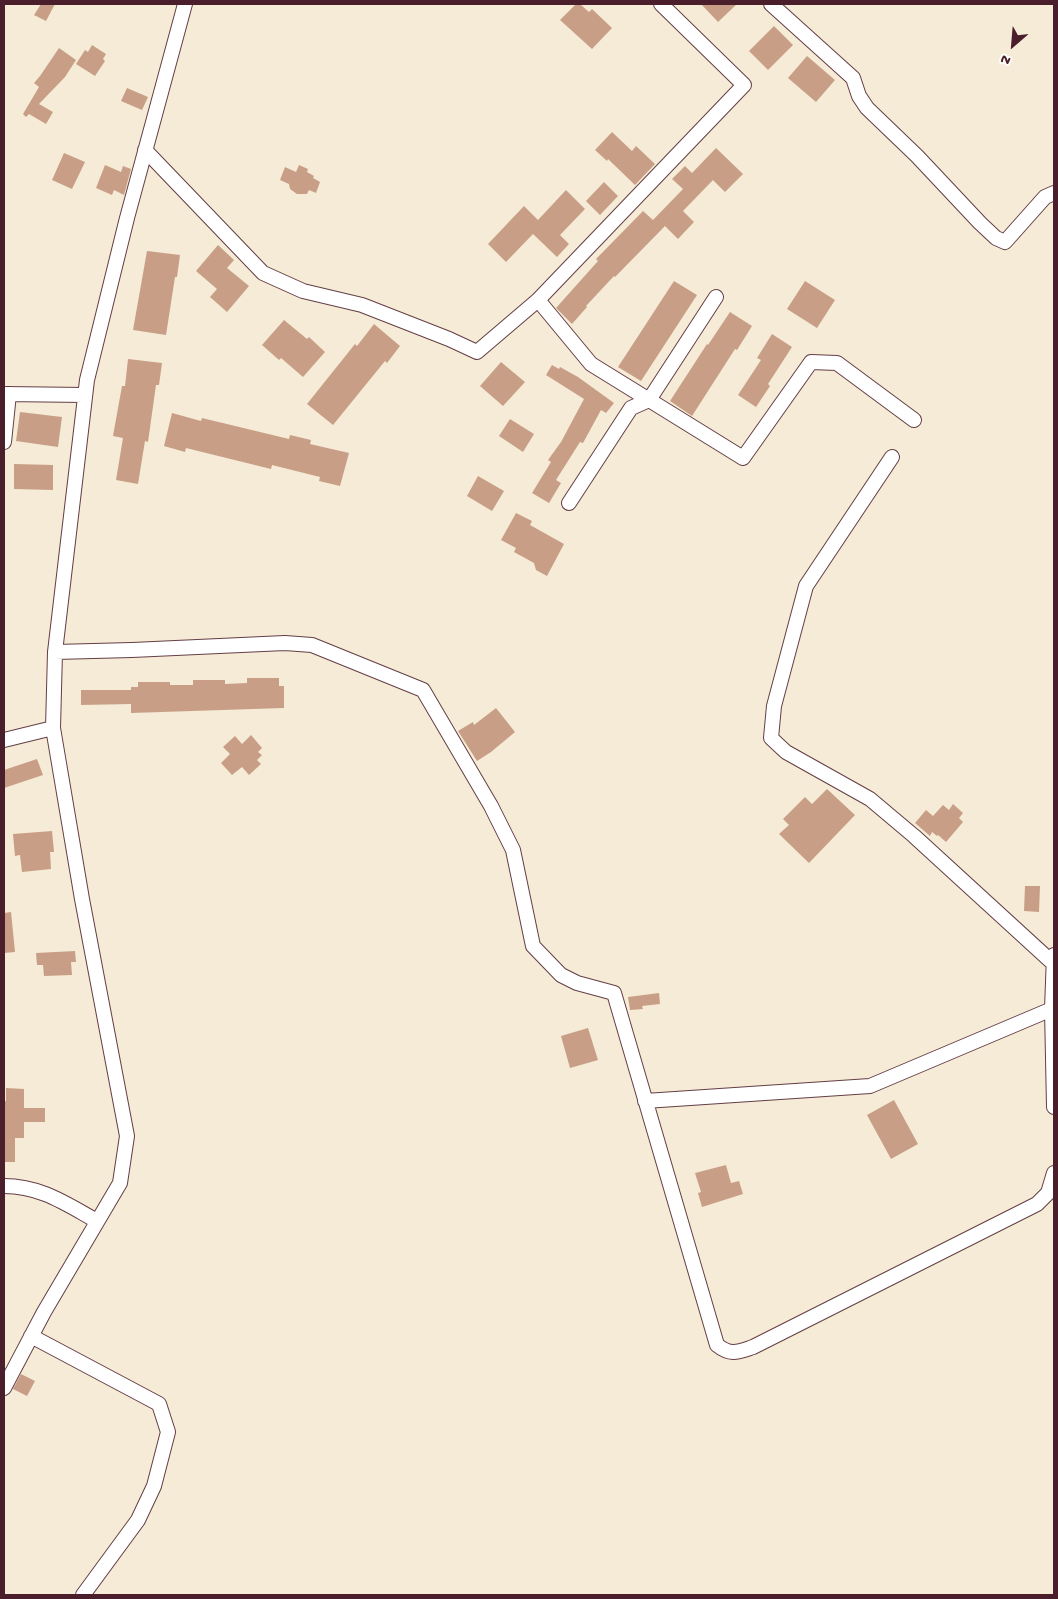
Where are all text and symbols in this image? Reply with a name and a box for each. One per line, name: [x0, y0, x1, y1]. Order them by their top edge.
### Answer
north arrow: [988, 20, 1038, 70]
text: N: [998, 49, 1014, 68]

